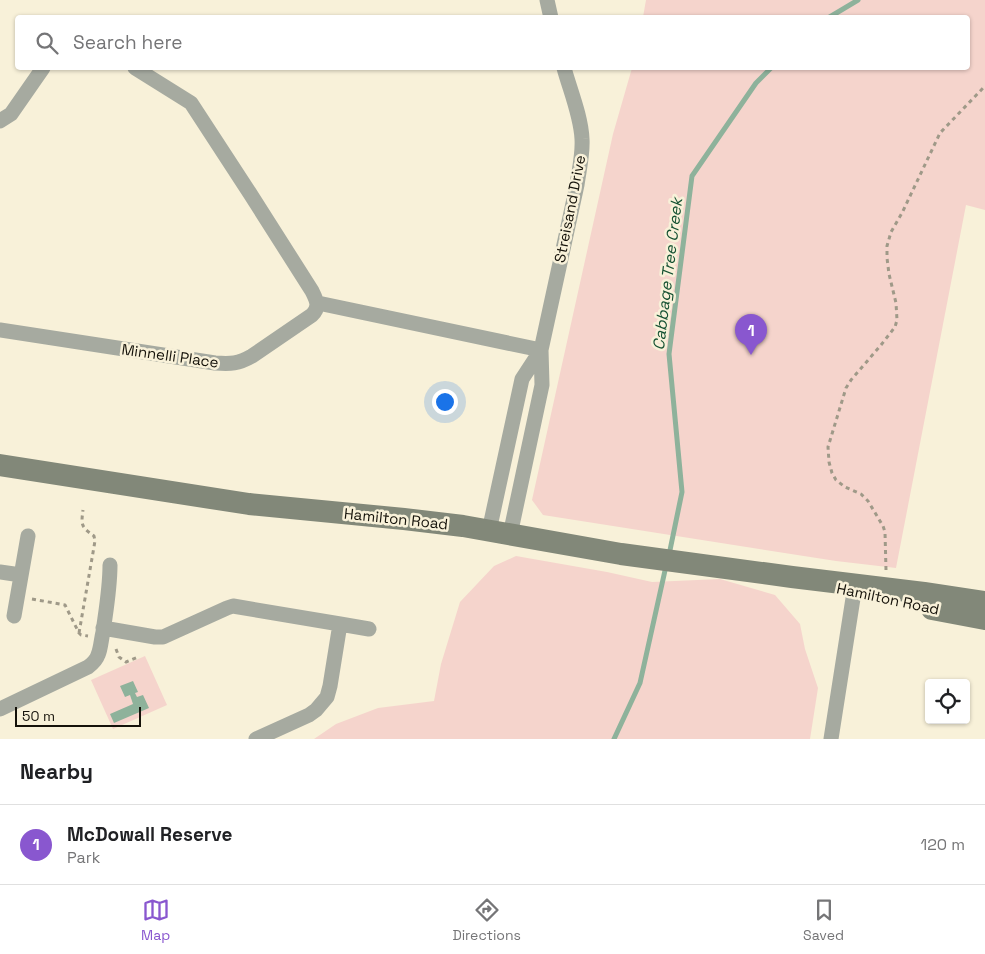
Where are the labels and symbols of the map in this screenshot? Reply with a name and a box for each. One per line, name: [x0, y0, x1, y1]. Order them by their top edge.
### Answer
street label: Streisand Drive: [550, 153, 589, 264]
water label: Cabbage Tree Creek: [648, 194, 688, 351]
pin: 1: [735, 314, 767, 355]
street label: Minnelli Place: [120, 339, 220, 372]
your location: [432, 389, 458, 415]
street label: Hamilton Road: [343, 504, 449, 533]
street label: Hamilton Road: [835, 578, 941, 619]
scale bar: [15, 704, 141, 727]

